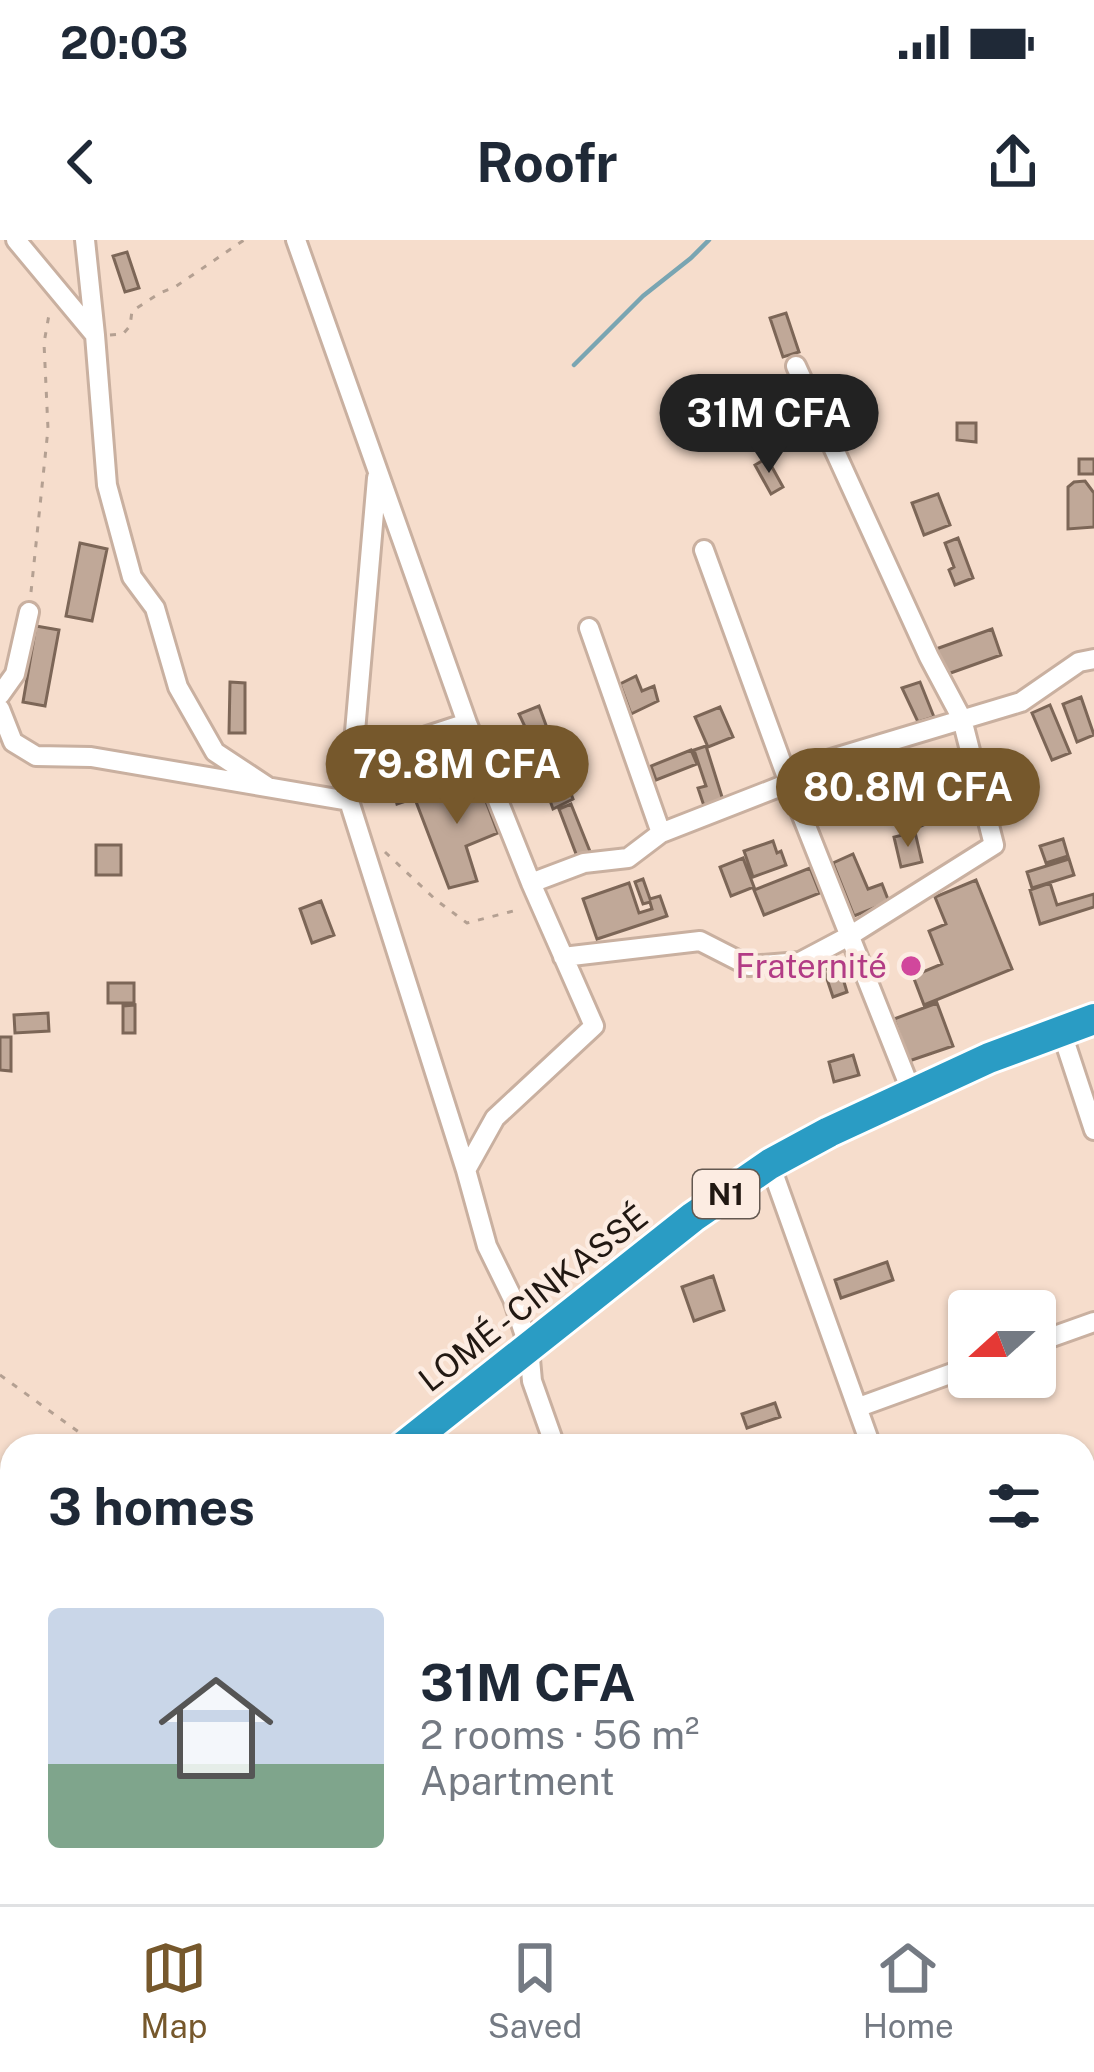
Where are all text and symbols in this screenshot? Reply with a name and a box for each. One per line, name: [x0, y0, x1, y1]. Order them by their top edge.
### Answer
text: 20:03: [60, 16, 189, 69]
icon: back: [48, 129, 114, 195]
icon: share: [980, 129, 1046, 195]
text: Roofr: [476, 131, 618, 194]
pin: 31M CFA: [658, 374, 880, 476]
text: 31M CFA: [687, 390, 851, 436]
pin: 79.8M CFA: [320, 725, 594, 827]
text: 79.8M CFA: [353, 741, 561, 787]
pin: 80.8M CFA: [771, 748, 1045, 850]
text: 80.8M CFA: [803, 764, 1013, 810]
place label: Fraternité: [735, 947, 887, 985]
marker: Fraternité: [898, 953, 924, 979]
road number: N1: [693, 1170, 759, 1218]
street label: LOMÉ - CINKASSÉ: [411, 1196, 655, 1399]
north arrow: [948, 1290, 1056, 1398]
map controls: [948, 1290, 1056, 1398]
icon: filters: [981, 1473, 1047, 1539]
text: 3 homes: [48, 1477, 255, 1536]
text: 31M CFA: [420, 1653, 636, 1712]
icon: home: [144, 1656, 288, 1800]
text: 2 rooms · 56 m²: [420, 1712, 699, 1758]
text: Apartment: [420, 1758, 615, 1804]
tab: Map: [140, 1935, 207, 2045]
tab: Saved: [488, 1935, 582, 2045]
tab: Home: [863, 1935, 954, 2045]

